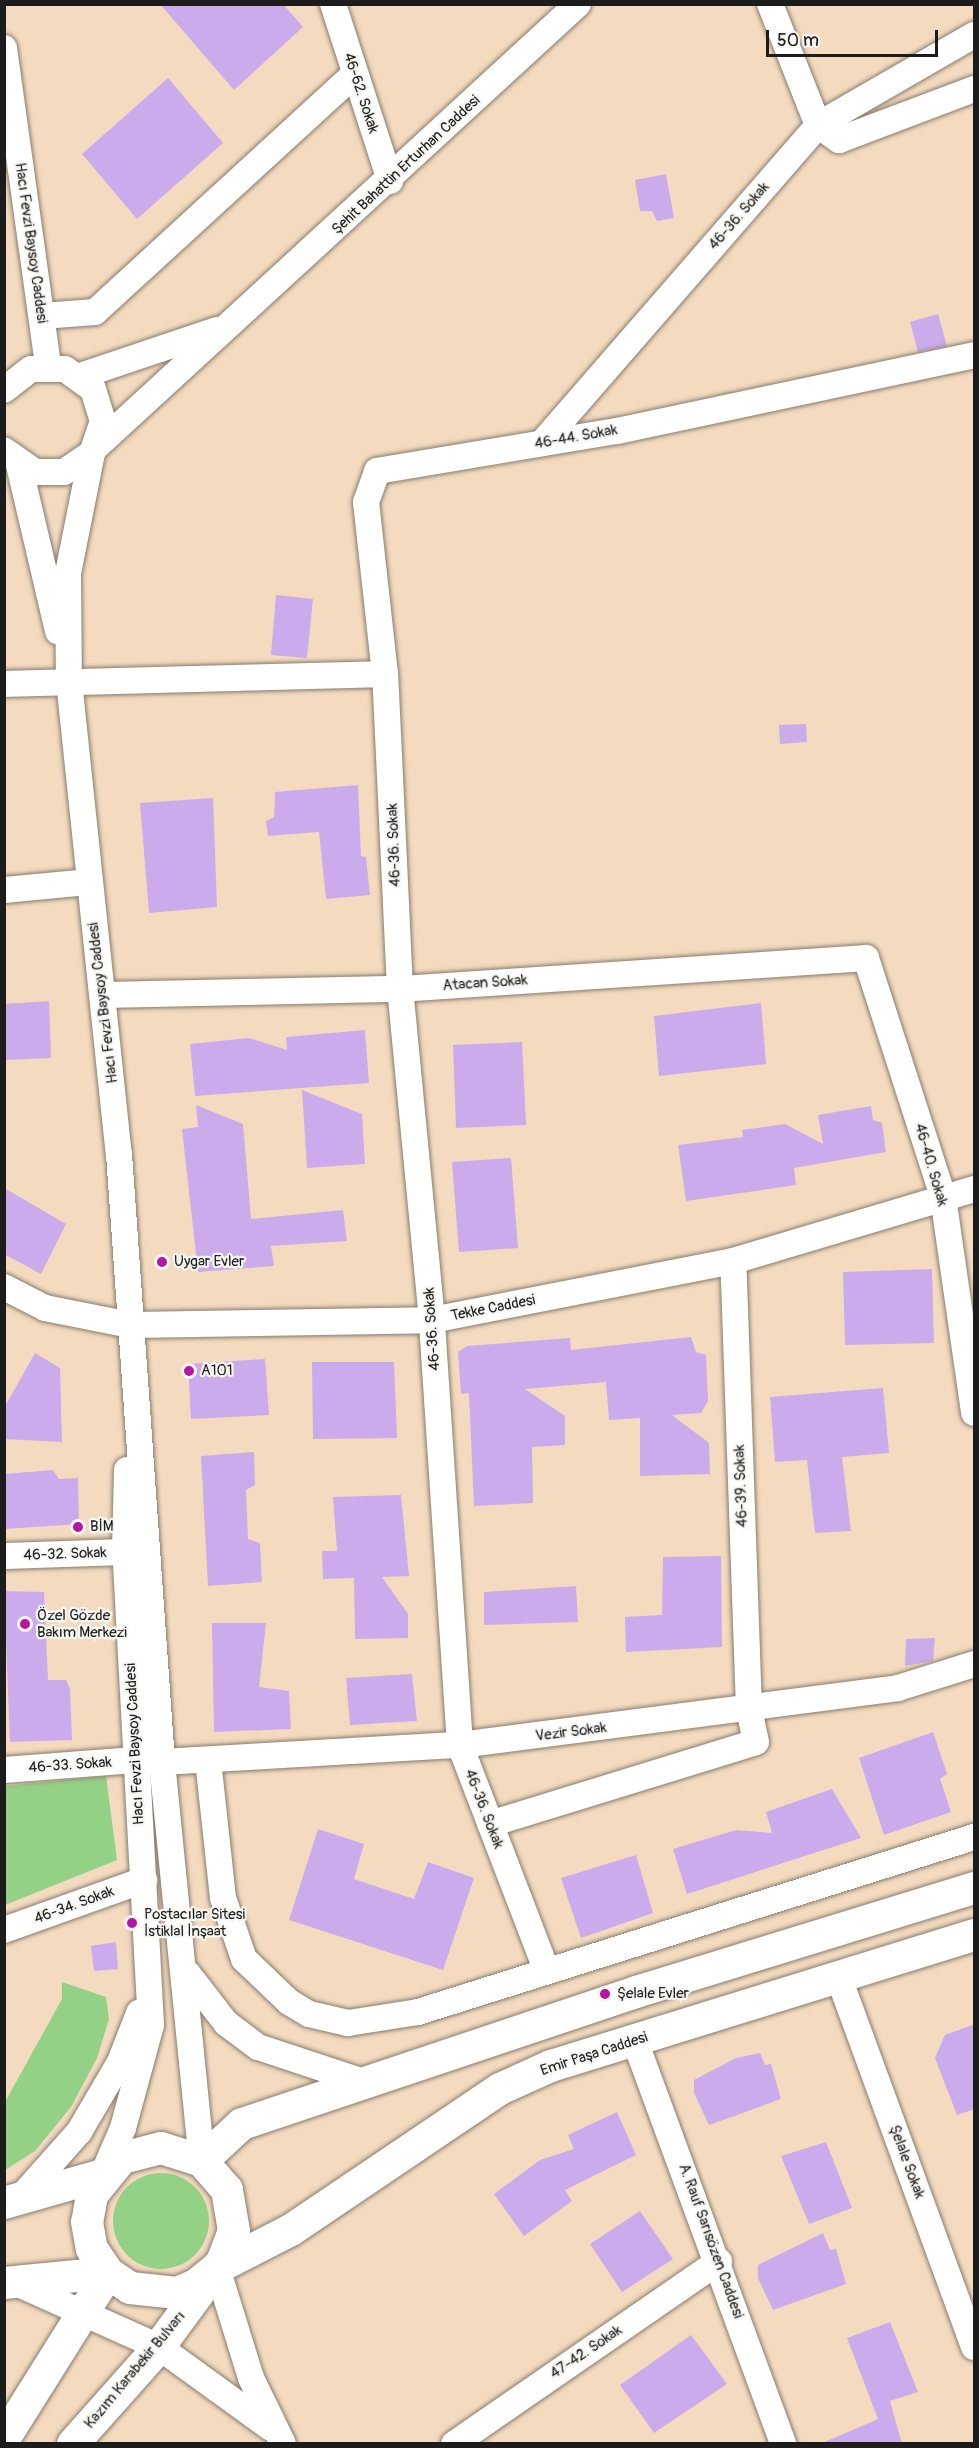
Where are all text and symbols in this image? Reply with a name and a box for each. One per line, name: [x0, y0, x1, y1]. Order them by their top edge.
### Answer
scale bar: [769, 18, 942, 56]
text: 50 m: [777, 29, 819, 52]
street label: 46-62. Sokak: [339, 50, 383, 136]
street label: Şehit Bahattin Erturhan Caddesi: [328, 92, 484, 238]
street label: Hacı Fevzi Baysoy Caddesi: [11, 162, 51, 324]
street label: 46-36. Sokak: [705, 178, 773, 254]
street label: 46-44. Sokak: [533, 421, 619, 453]
street label: 46-36. Sokak: [384, 803, 404, 887]
street label: Hacı Fevzi Baysoy Caddesi: [84, 922, 122, 1084]
street label: Atacan Sokak: [442, 971, 528, 995]
street label: 46-40. Sokak: [911, 1121, 951, 1209]
place label: Uygar Evler: [174, 1253, 244, 1271]
marker: Uygar Evler: [155, 1255, 169, 1269]
street label: 46-36. Sokak: [420, 1287, 444, 1371]
street label: Tekke Caddesi: [449, 1291, 537, 1325]
place label: A101: [201, 1362, 233, 1380]
marker: A101: [182, 1364, 196, 1378]
street label: 46-39. Sokak: [731, 1444, 751, 1528]
place label: BİM: [90, 1518, 114, 1536]
marker: BİM: [71, 1520, 85, 1534]
street label: 46-32. Sokak: [23, 1544, 107, 1564]
place label: Özel Gözde Bakım Merkezi: [37, 1606, 127, 1641]
marker: Özel Gözde Bakım Merkezi: [18, 1617, 32, 1631]
street label: Hacı Fevzi Baysoy Caddesi: [122, 1663, 148, 1825]
street label: Vezir Sokak: [534, 1719, 608, 1745]
street label: 46-33. Sokak: [28, 1753, 112, 1777]
street label: 46-36. Sokak: [461, 1767, 507, 1851]
street label: 46-34. Sokak: [32, 1882, 116, 1928]
place label: Postacılar Sitesi İstiklal İnşaat: [144, 1905, 245, 1940]
marker: Postacılar Sitesi İstiklal İnşaat: [125, 1916, 139, 1930]
place label: Şelale Evler: [617, 1985, 689, 2003]
marker: Şelale Evler: [598, 1987, 612, 2001]
street label: Emir Paşa Caddesi: [538, 2028, 650, 2080]
street label: Şelale Sokak: [885, 2123, 929, 2201]
street label: A. Rauf Sarısözen Caddesi: [675, 2161, 747, 2321]
street label: Kazım Karabekir Bulvarı: [81, 2308, 189, 2432]
street label: 47-42. Sokak: [547, 2321, 625, 2383]

